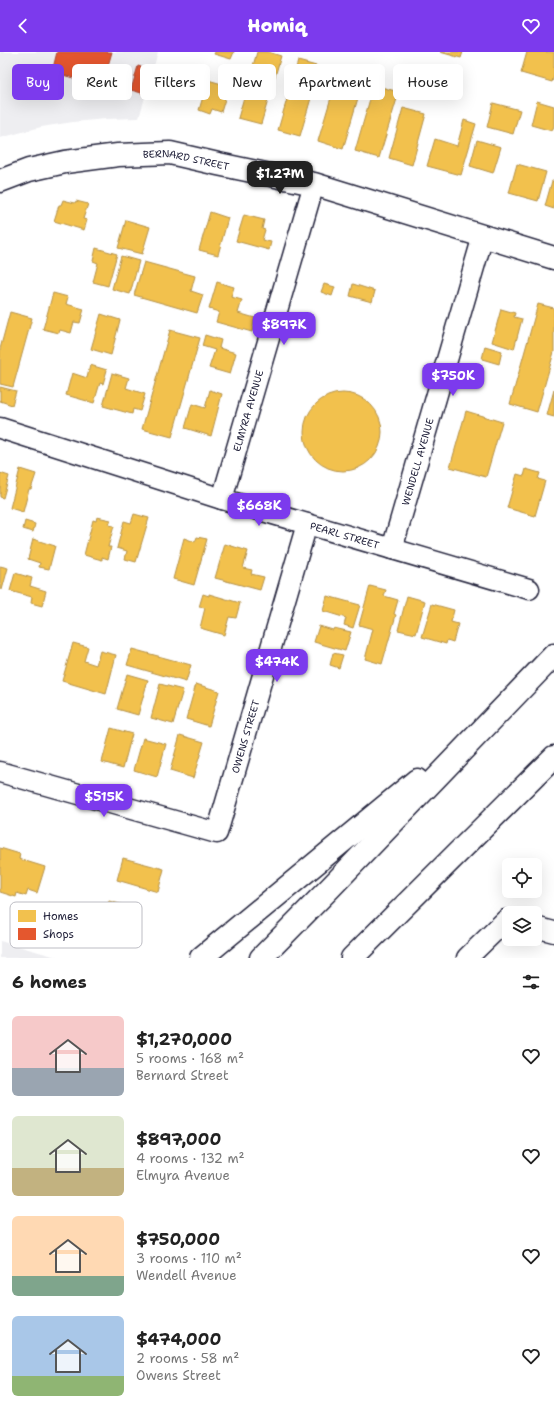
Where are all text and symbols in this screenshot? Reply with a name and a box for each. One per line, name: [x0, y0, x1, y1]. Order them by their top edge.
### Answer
text: Homiq: [248, 14, 306, 38]
icon: back: [12, 15, 34, 37]
icon: heart: [520, 15, 542, 37]
chip: Buy: [12, 64, 64, 100]
chip: Rent: [72, 64, 132, 100]
chip: Filters: [140, 64, 210, 100]
chip: New: [218, 64, 276, 100]
chip: Apartment: [284, 64, 385, 100]
chip: House: [393, 64, 463, 100]
street label: BERNARD STREET: [143, 147, 230, 173]
pin: $1.27M: [247, 161, 313, 195]
text: $1.27M: [256, 165, 304, 182]
pin: $897K: [256, 312, 312, 346]
text: $897K: [262, 316, 306, 333]
pin: $750K: [425, 363, 481, 397]
text: $750K: [431, 367, 475, 384]
street label: ELMYRA AVENUE: [230, 369, 266, 453]
street label: WENDELL AVENUE: [399, 416, 437, 507]
pin: $668K: [231, 493, 287, 527]
text: $668K: [236, 497, 282, 514]
street label: PEARL STREET: [308, 519, 381, 552]
pin: $474K: [249, 649, 305, 683]
text: $474K: [255, 653, 299, 670]
street label: OWENS STREET: [229, 698, 262, 775]
pin: $515K: [76, 784, 132, 818]
text: $515K: [84, 788, 124, 805]
map controls: [502, 858, 542, 946]
button: locate: [502, 858, 542, 898]
legend: [10, 902, 142, 948]
button: layers: [502, 906, 542, 946]
text: Homes: [43, 909, 79, 924]
text: Shops: [43, 927, 74, 942]
text: 6 homes: [12, 971, 87, 993]
icon: filters: [520, 971, 542, 993]
text: $1,270,000: [136, 1028, 232, 1050]
icon: home: [44, 1032, 92, 1080]
icon: heart: [520, 1045, 542, 1067]
text: 5 rooms · 168 m²: [136, 1050, 244, 1067]
text: Bernard Street: [136, 1067, 229, 1084]
text: $897,000: [136, 1128, 221, 1150]
icon: home: [44, 1132, 92, 1180]
icon: heart: [520, 1145, 542, 1167]
text: 4 rooms · 132 m²: [136, 1150, 245, 1167]
text: Elmyra Avenue: [136, 1167, 230, 1184]
text: $750,000: [136, 1228, 220, 1250]
icon: home: [44, 1232, 92, 1280]
icon: heart: [520, 1245, 542, 1267]
text: 3 rooms · 110 m²: [136, 1250, 242, 1267]
text: Wendell Avenue: [136, 1267, 237, 1284]
text: $474,000: [136, 1328, 221, 1350]
icon: home: [44, 1332, 92, 1380]
icon: heart: [520, 1345, 542, 1367]
text: 2 rooms · 58 m²: [136, 1350, 239, 1367]
text: Owens Street: [136, 1367, 221, 1384]

